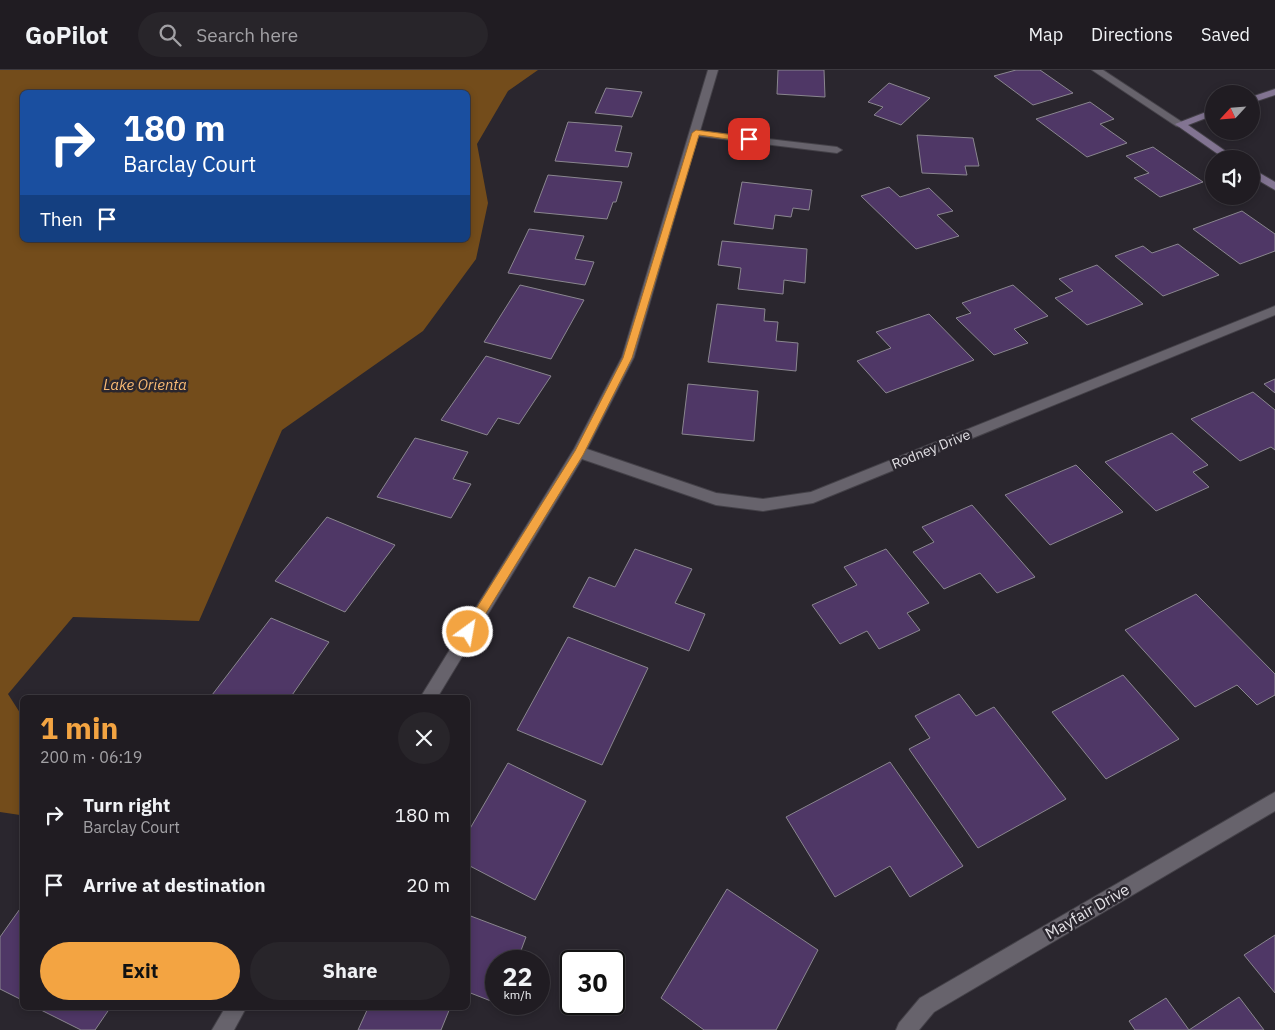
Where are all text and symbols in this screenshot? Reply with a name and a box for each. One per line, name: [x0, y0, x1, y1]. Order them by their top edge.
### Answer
search box: [138, 12, 488, 57]
text: GoPilot: [25, 19, 108, 51]
icon: search: [156, 21, 184, 49]
text: Search here: [196, 23, 298, 47]
text: Map: [1028, 23, 1063, 46]
text: Directions: [1091, 23, 1173, 46]
text: Saved: [1201, 23, 1250, 46]
north arrow: [1205, 85, 1260, 140]
map controls: [1205, 85, 1260, 205]
text: 180 m: [123, 105, 226, 151]
icon: right: [40, 110, 105, 175]
pin: [728, 118, 770, 160]
icon: arrive: [735, 125, 763, 153]
text: Barclay Court: [123, 149, 256, 178]
button: sound: [1205, 150, 1260, 205]
icon: arrive: [93, 205, 121, 233]
text: Then: [40, 207, 83, 231]
water label: Lake Orienta: [103, 375, 187, 394]
street label: Rodney Drive: [889, 425, 973, 473]
position arrow: [441, 605, 493, 657]
text: 1 min: [40, 708, 118, 747]
button: close: [398, 712, 450, 764]
text: 200 m · 06:19: [40, 747, 142, 767]
text: Turn right: [83, 793, 170, 817]
icon: right: [40, 801, 68, 829]
text: 180 m: [395, 803, 450, 827]
text: Barclay Court: [83, 817, 180, 837]
icon: arrive: [40, 871, 68, 899]
text: Arrive at destination: [83, 873, 266, 897]
text: 20 m: [406, 873, 450, 897]
street label: Mayfair Drive: [1041, 879, 1133, 943]
button: Exit: [40, 942, 240, 1000]
button: Share: [250, 942, 450, 1000]
speed limit sign: 30: [560, 950, 625, 1015]
text: 22: [502, 960, 533, 993]
text: km/h: [503, 987, 532, 1002]

